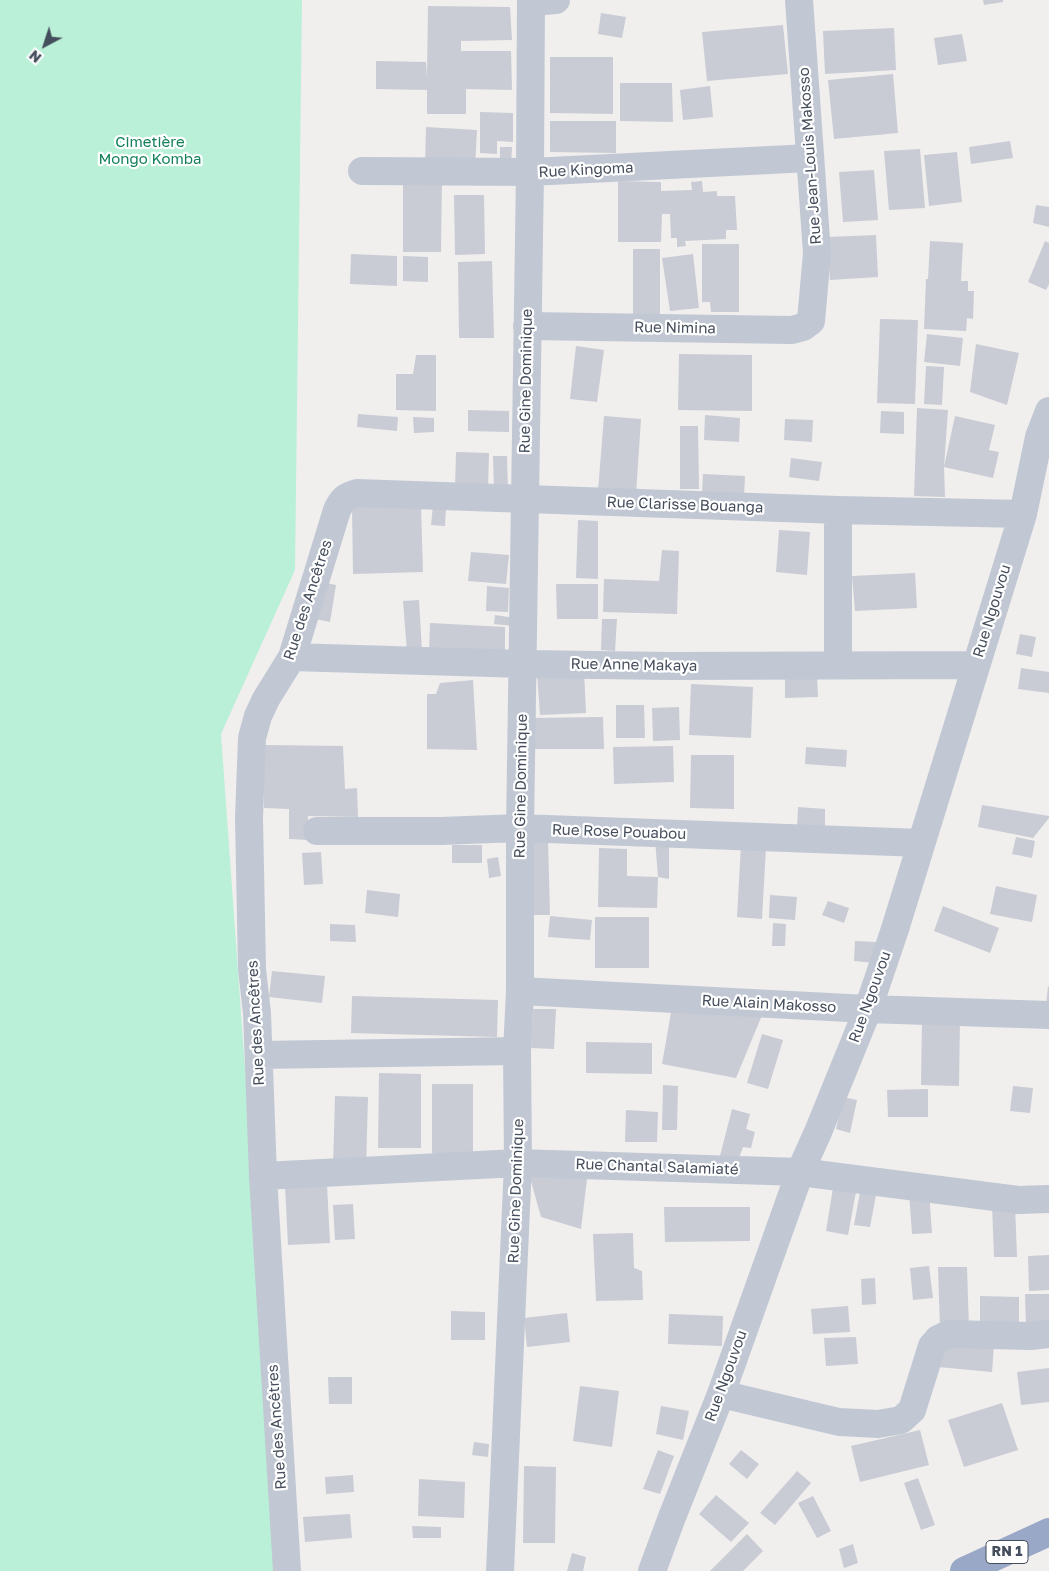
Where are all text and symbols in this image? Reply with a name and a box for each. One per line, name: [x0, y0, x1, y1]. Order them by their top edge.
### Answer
north arrow: [20, 20, 70, 70]
text: N: [26, 47, 45, 67]
street label: Rue Jean-Louis Makosso: [795, 67, 825, 245]
park label: Cimetière Mongo Komba: [98, 133, 202, 168]
street label: Rue Kingoma: [538, 159, 634, 181]
street label: Rue Gine Dominique: [516, 308, 536, 454]
street label: Rue Nimina: [634, 318, 716, 338]
street label: Rue Clarisse Bouanga: [606, 493, 764, 517]
street label: Rue des Ancêtres: [280, 538, 336, 662]
street label: Rue Ngouvou: [969, 562, 1015, 660]
street label: Rue Anne Makaya: [571, 655, 697, 675]
street label: Rue Gine Dominique: [511, 713, 531, 859]
street label: Rue Rose Pouabou: [552, 821, 686, 843]
street label: Rue Ngouvou: [845, 949, 895, 1045]
street label: Rue des Ancêtres: [244, 960, 268, 1086]
street label: Rue Alain Makosso: [701, 991, 837, 1017]
street label: Rue Gine Dominique: [504, 1118, 528, 1264]
street label: Rue Chantal Salamiaté: [575, 1155, 739, 1179]
street label: Rue Ngouvou: [701, 1328, 751, 1424]
street label: Rue des Ancêtres: [264, 1364, 290, 1490]
road number: RN 1: [986, 1540, 1028, 1564]

